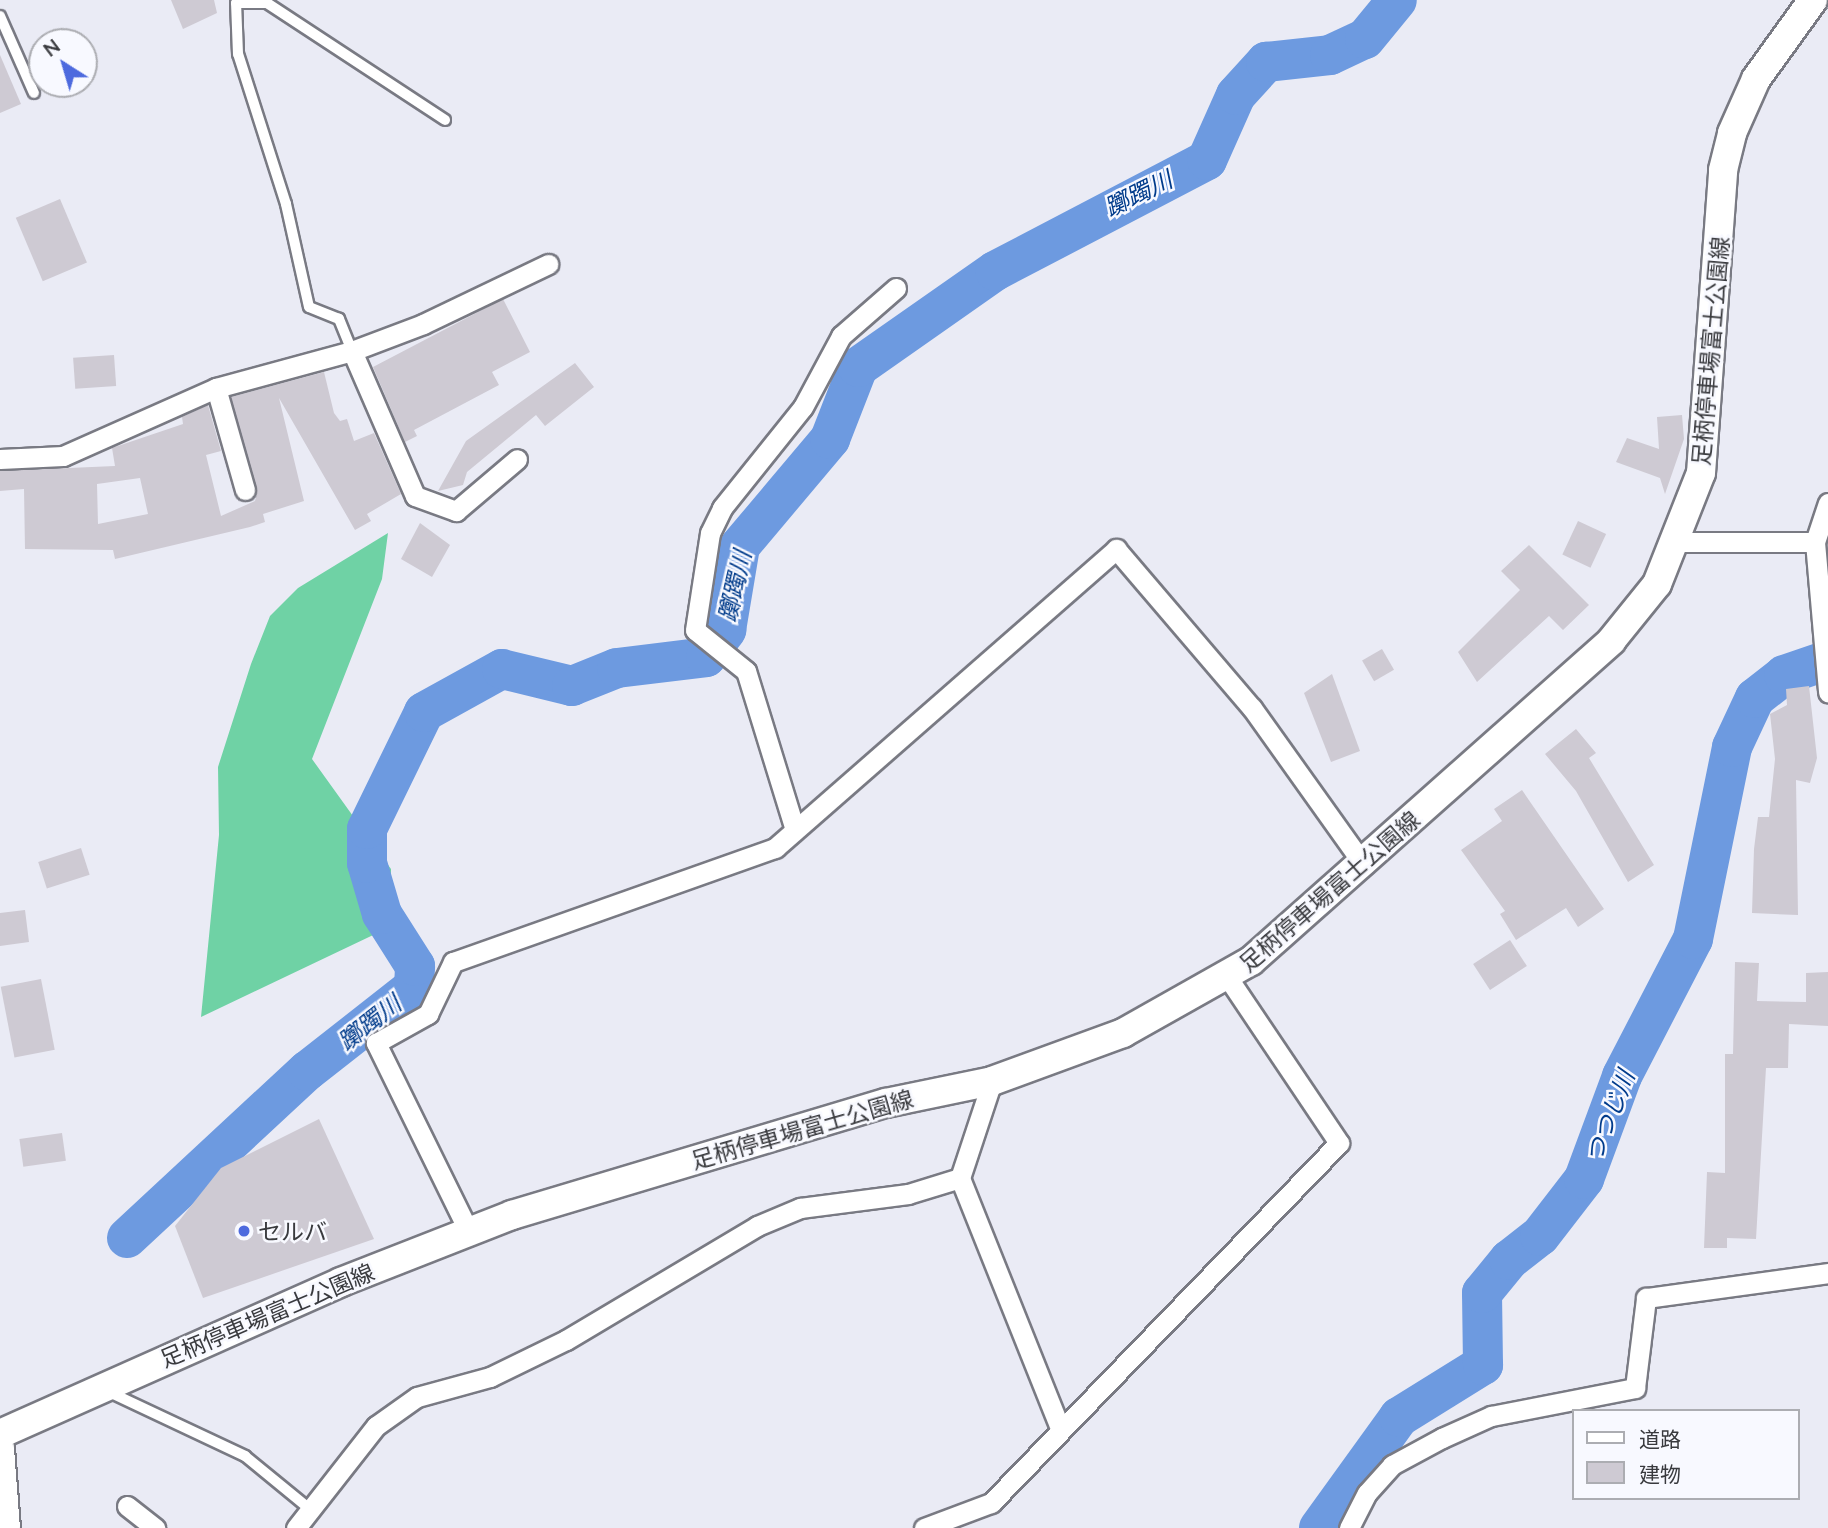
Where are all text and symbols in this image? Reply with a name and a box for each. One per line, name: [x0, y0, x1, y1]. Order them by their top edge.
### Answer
north arrow: [28, 28, 98, 98]
text: N: [38, 34, 64, 61]
water label: 躑躅川: [1099, 164, 1177, 222]
street label: 足柄停車場富士公園線: [1686, 235, 1734, 467]
water label: 躑躅川: [712, 548, 756, 624]
street label: 足柄停車場富士公園線: [1233, 805, 1425, 977]
water label: 躑躅川: [332, 988, 406, 1056]
water label: つつじ川: [1578, 1066, 1640, 1166]
street label: 足柄停車場富士公園線: [688, 1084, 916, 1174]
place label: セルバ: [258, 1217, 327, 1245]
marker: セルバ: [236, 1223, 252, 1239]
street label: 足柄停車場富士公園線: [156, 1257, 378, 1373]
legend: [1573, 1409, 1800, 1500]
text: 道路: [1639, 1426, 1681, 1451]
text: 建物: [1639, 1461, 1681, 1486]

